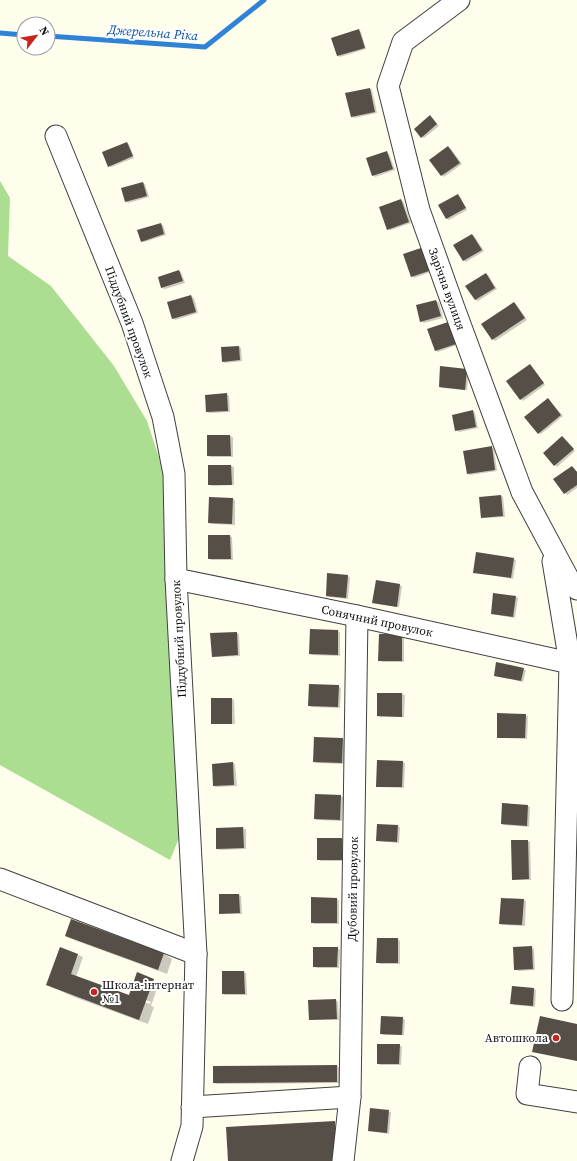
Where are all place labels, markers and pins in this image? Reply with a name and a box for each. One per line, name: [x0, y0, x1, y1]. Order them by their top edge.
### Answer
place label: Школа-інтернат №1: [102, 977, 195, 1007]
marker: Школа-інтернат №1: [89, 987, 99, 997]
place label: Автошкола: [485, 1030, 549, 1046]
marker: Автошкола: [551, 1033, 561, 1043]

